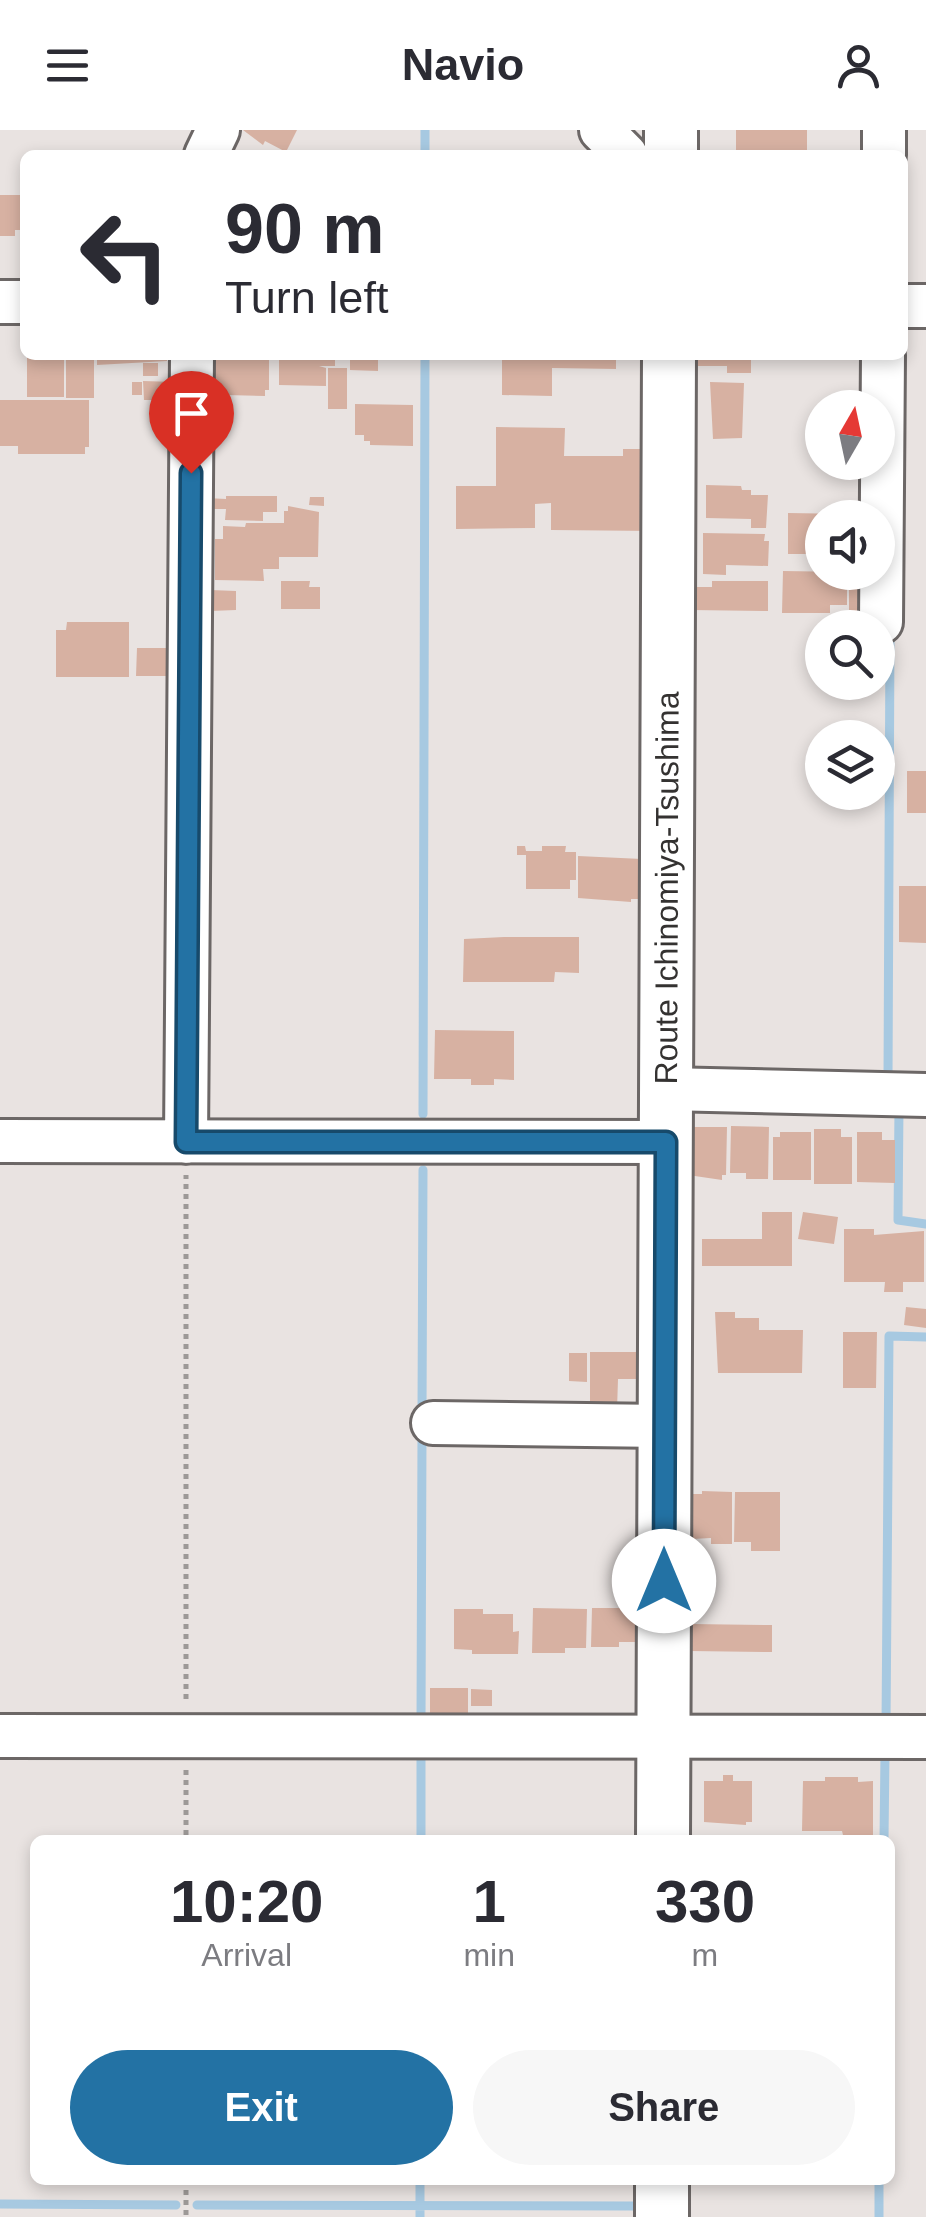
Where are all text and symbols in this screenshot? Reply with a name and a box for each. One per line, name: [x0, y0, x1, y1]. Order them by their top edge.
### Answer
icon: menu: [40, 38, 95, 93]
icon: person: [831, 38, 886, 93]
text: Navio: [402, 39, 524, 90]
icon: left: [60, 190, 190, 320]
text: 90 m: [225, 190, 385, 268]
text: Turn left: [225, 272, 388, 323]
pin: [149, 371, 234, 474]
icon: arrive: [164, 386, 219, 441]
north arrow: [805, 390, 895, 480]
map controls: [805, 390, 895, 810]
button: sound: [805, 500, 895, 590]
button: search: [805, 610, 895, 700]
street label: Route Ichinomiya-Tsushima: [648, 691, 686, 1085]
button: layers: [805, 720, 895, 810]
position arrow: [612, 1529, 716, 1633]
text: 10:20: [170, 1868, 323, 1935]
text: 1: [472, 1868, 506, 1935]
text: 330: [655, 1868, 755, 1935]
text: Arrival: [201, 1937, 292, 1973]
text: min: [463, 1937, 515, 1973]
text: m: [692, 1937, 718, 1973]
button: Exit: [70, 2050, 453, 2165]
button: Share: [473, 2050, 855, 2165]

